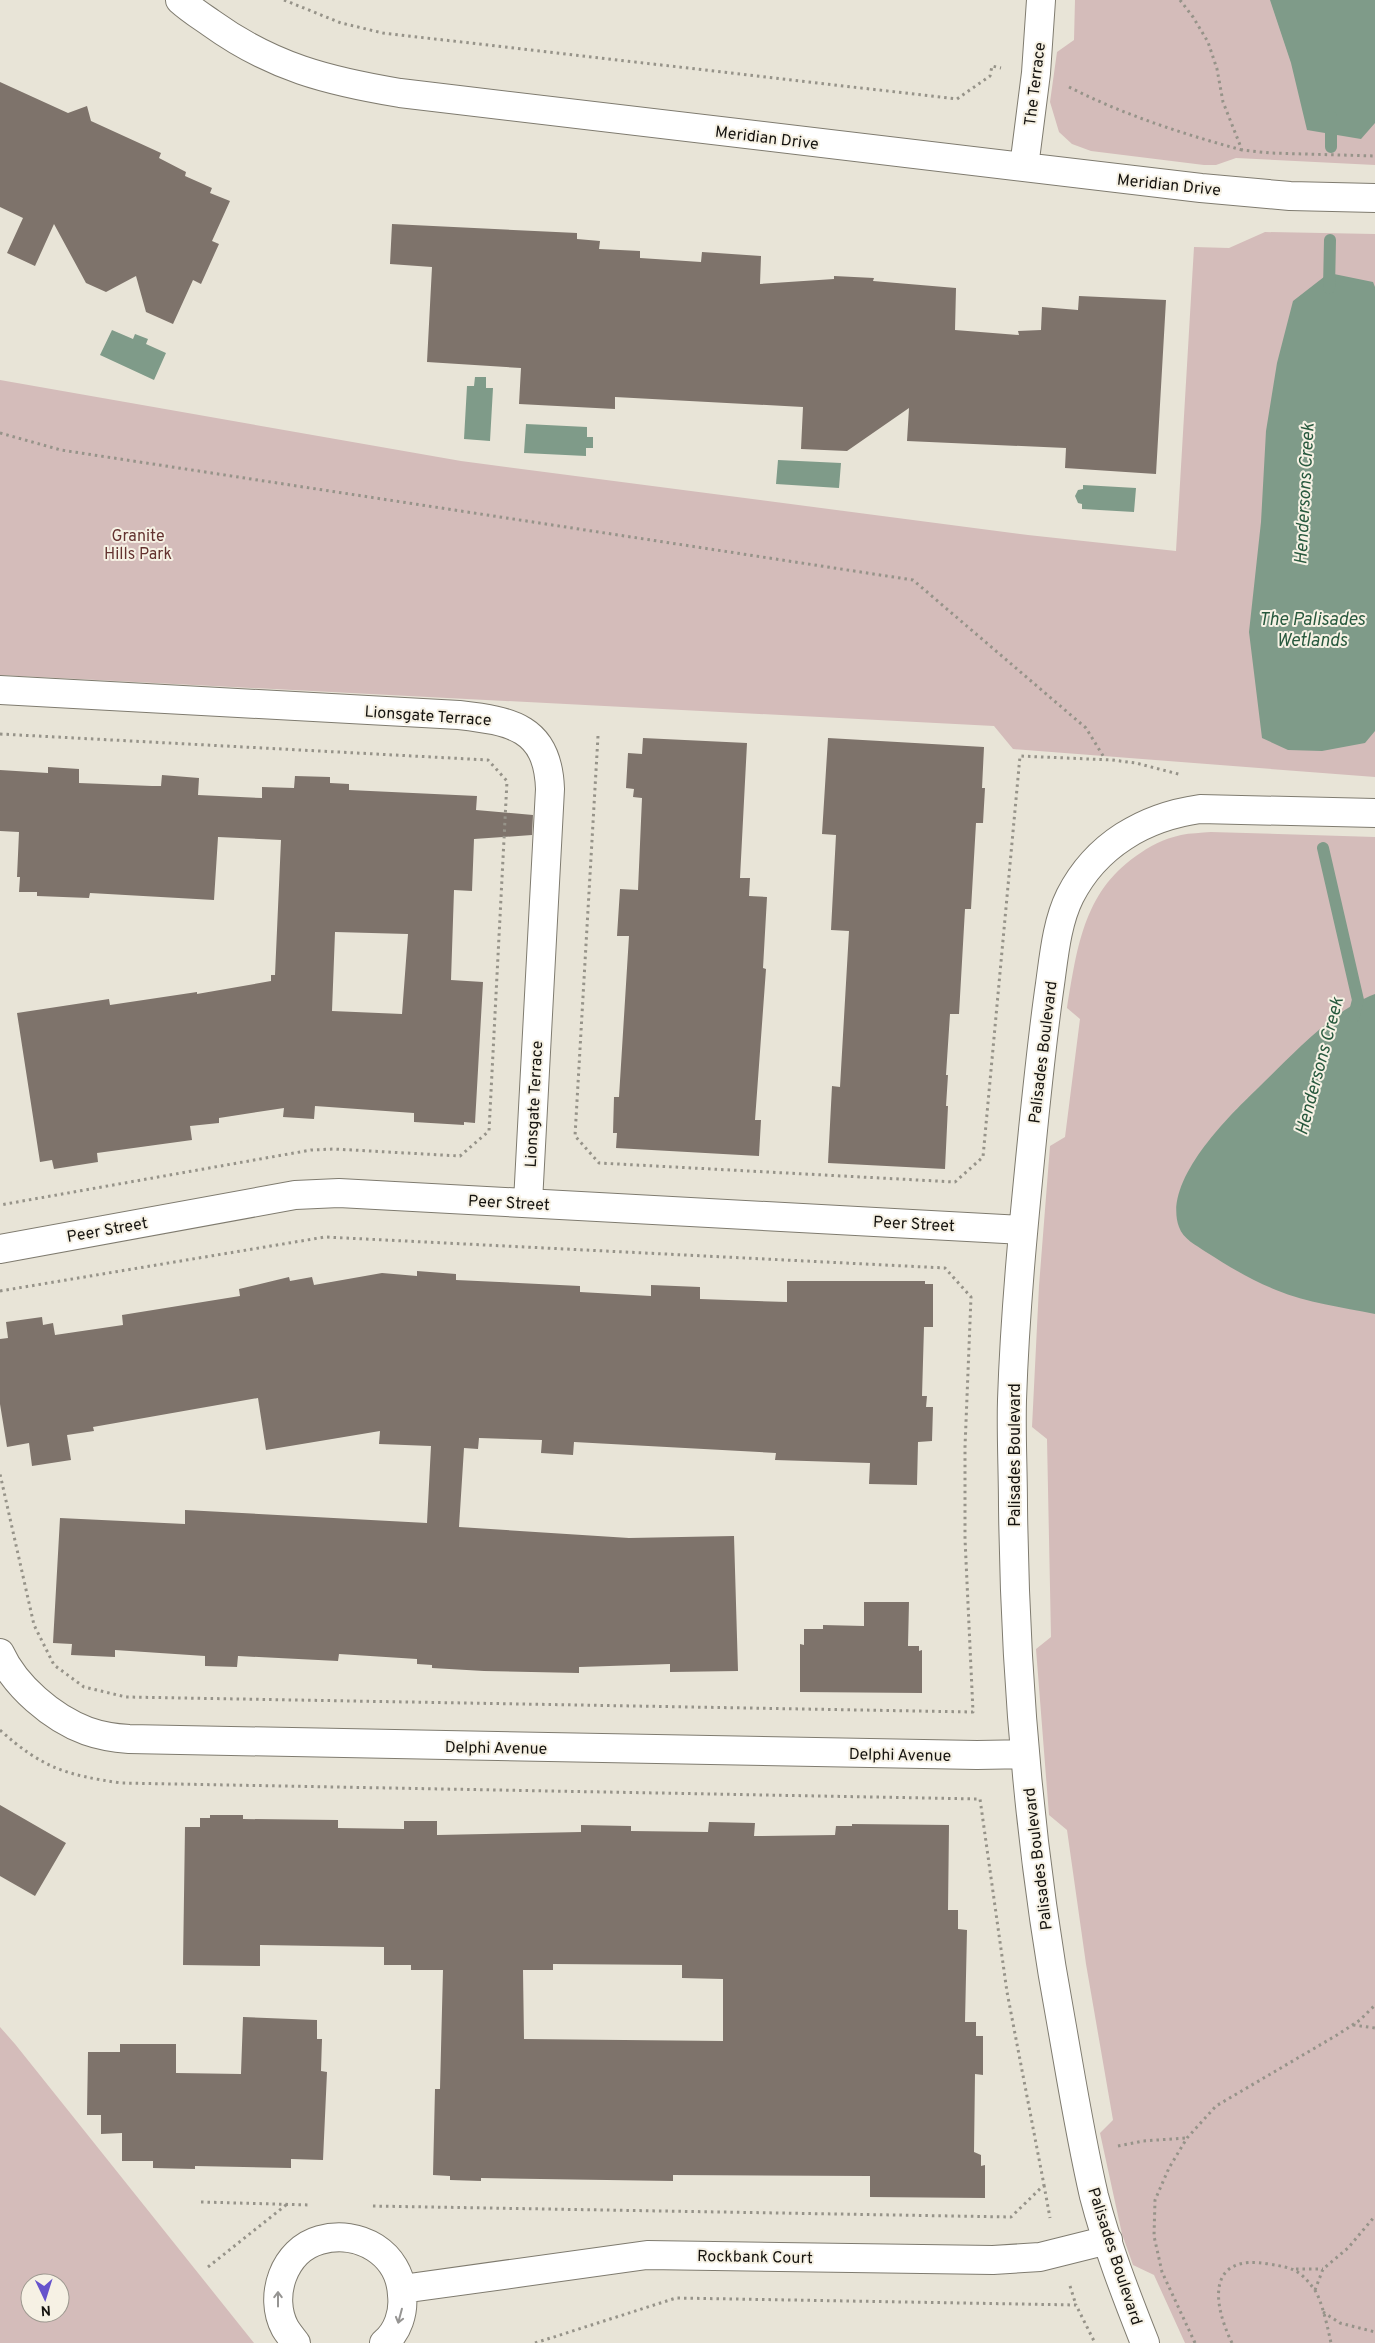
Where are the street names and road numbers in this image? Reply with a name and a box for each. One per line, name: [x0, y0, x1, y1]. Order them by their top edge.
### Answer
street label: The Terrace: [1021, 41, 1051, 127]
street label: Meridian Drive: [714, 123, 820, 155]
street label: Meridian Drive: [1116, 171, 1222, 201]
street label: Lionsgate Terrace: [364, 703, 492, 731]
street label: Palisades Boulevard: [1025, 980, 1063, 1125]
street label: Lionsgate Terrace: [522, 1040, 548, 1168]
street label: Peer Street: [468, 1192, 550, 1216]
street label: Peer Street: [873, 1213, 955, 1237]
street label: Peer Street: [65, 1214, 149, 1248]
street label: Palisades Boulevard: [1006, 1383, 1026, 1527]
street label: Delphi Avenue: [445, 1738, 547, 1760]
street label: Delphi Avenue: [849, 1745, 951, 1767]
street label: Palisades Boulevard: [1020, 1786, 1058, 1931]
street label: Palisades Boulevard: [1082, 2185, 1146, 2328]
street label: Rockbank Court: [697, 2247, 813, 2269]

